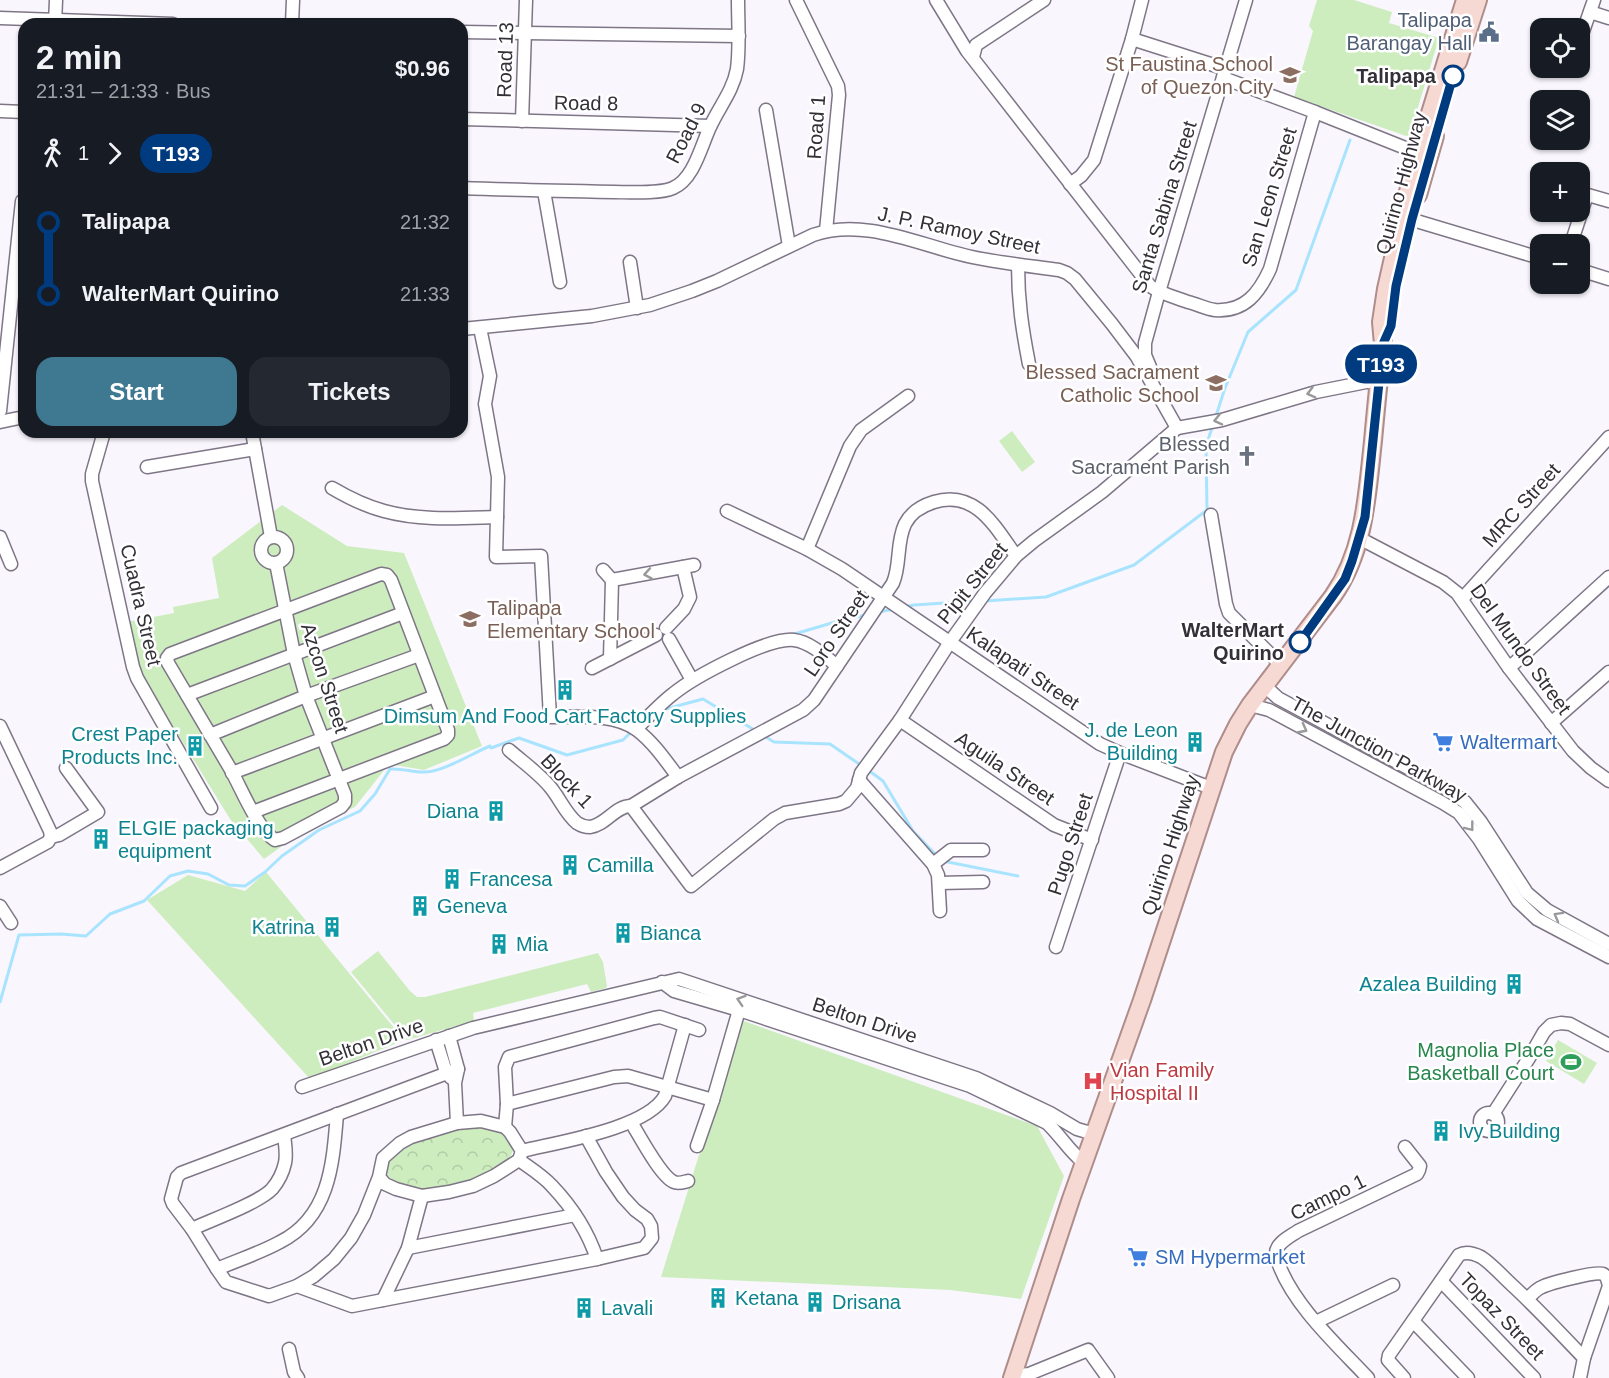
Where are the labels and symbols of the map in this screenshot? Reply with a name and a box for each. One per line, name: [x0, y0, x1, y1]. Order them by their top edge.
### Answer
place label: Talipapa Barangay Hall: [1346, 9, 1473, 54]
public building icon: Talipapa Barangay Hall: [1477, 20, 1501, 44]
street label: Road 13: [493, 22, 517, 98]
place label: St Faustina School of Quezon City: [1105, 53, 1273, 98]
school or university icon: St Faustina School of Quezon City: [1278, 63, 1302, 87]
place label: Talipapa: [1356, 65, 1437, 87]
marker: Talipapa: [1442, 65, 1464, 87]
street label: Road 8: [554, 91, 618, 115]
street label: Road 1: [803, 94, 829, 160]
street label: Road 9: [662, 99, 710, 167]
street label: Quirino Highway: [1371, 109, 1431, 257]
street label: Santa Sabina Street: [1127, 118, 1201, 296]
street label: San Leon Street: [1237, 124, 1301, 269]
street label: J. P. Ramoy Street: [876, 202, 1043, 258]
line badge: T193: [1339, 344, 1423, 384]
place label: Blessed Sacrament Catholic School: [1026, 361, 1199, 406]
school or university icon: Blessed Sacrament Catholic School: [1204, 371, 1228, 395]
one-way arrow: [1306, 386, 1317, 398]
one-way arrow: [1213, 413, 1223, 426]
place label: Blessed Sacrament Parish: [1071, 433, 1230, 478]
church icon: Blessed Sacrament Parish: [1235, 444, 1259, 468]
street label: MRC Street: [1478, 458, 1564, 551]
street label: Pipit Street: [933, 538, 1012, 628]
street label: Cuadra Street: [116, 542, 166, 669]
one-way arrow: [643, 567, 652, 579]
street label: Del Mundo Street: [1466, 580, 1576, 719]
street label: Loro Street: [799, 585, 873, 680]
place label: Talipapa Elementary School: [487, 597, 655, 642]
school or university icon: Talipapa Elementary School: [458, 607, 482, 631]
place label: WalterMart Quirino: [1181, 619, 1284, 664]
street label: Azcon Street: [297, 620, 353, 736]
street label: Kalapati Street: [962, 622, 1084, 714]
marker: WalterMart Quirino: [1289, 631, 1311, 653]
building icon: Dimsum And Food Cart Factory Supplies: [553, 678, 577, 702]
street label: The Junction Parkway: [1288, 692, 1470, 806]
place label: Dimsum And Food Cart Factory Supplies: [384, 705, 746, 727]
place label: J. de Leon Building: [1085, 719, 1178, 764]
one-way arrow: [1297, 722, 1307, 733]
place label: Crest Paper Products Inc.: [61, 723, 178, 768]
street label: Aguila Street: [951, 727, 1059, 809]
building icon: J. de Leon Building: [1183, 730, 1207, 754]
supermarket icon: Waltermart: [1431, 730, 1455, 754]
place label: Waltermart: [1460, 731, 1557, 753]
building icon: Crest Paper Products Inc.: [183, 734, 207, 758]
street label: Block 1: [537, 750, 597, 812]
street label: Quirino Highway: [1137, 772, 1203, 918]
street label: Pugo Street: [1043, 790, 1097, 898]
building icon: Diana: [484, 799, 508, 823]
place label: Diana: [427, 800, 480, 822]
place label: ELGIE packaging equipment: [118, 817, 274, 862]
one-way arrow: [1463, 820, 1474, 831]
building icon: ELGIE packaging equipment: [89, 827, 113, 851]
building icon: Camilla: [558, 853, 582, 877]
place label: Camilla: [587, 854, 655, 876]
building icon: Francesa: [440, 867, 464, 891]
place label: Francesa: [469, 868, 553, 890]
building icon: Geneva: [408, 894, 432, 918]
place label: Geneva: [437, 895, 508, 917]
one-way arrow: [1554, 912, 1564, 923]
building icon: Katrina: [320, 915, 344, 939]
place label: Katrina: [252, 916, 316, 938]
building icon: Bianca: [611, 921, 635, 945]
place label: Bianca: [640, 922, 702, 944]
building icon: Mia: [487, 932, 511, 956]
place label: Mia: [516, 933, 549, 955]
building icon: Azalea Building: [1502, 972, 1526, 996]
place label: Azalea Building: [1359, 973, 1497, 995]
street label: Belton Drive: [810, 993, 920, 1047]
one-way arrow: [736, 994, 747, 1007]
street label: Belton Drive: [316, 1014, 426, 1070]
place label: Magnolia Place Basketball Court: [1407, 1039, 1554, 1084]
sports icon: Magnolia Place Basketball Court: [1559, 1050, 1583, 1074]
place label: Vian Family Hospital II: [1110, 1059, 1214, 1104]
hospital icon: Vian Family Hospital II: [1081, 1069, 1105, 1093]
building icon: Ivy Building: [1429, 1119, 1453, 1143]
place label: Ivy Building: [1458, 1120, 1560, 1142]
street label: Campo 1: [1287, 1169, 1369, 1225]
supermarket icon: SM Hypermarket: [1126, 1245, 1150, 1269]
place label: SM Hypermarket: [1155, 1246, 1305, 1268]
street label: Topaz Street: [1455, 1268, 1549, 1364]
building icon: Ketana: [706, 1286, 730, 1310]
place label: Ketana: [735, 1287, 799, 1309]
building icon: Drisana: [803, 1290, 827, 1314]
place label: Drisana: [832, 1291, 902, 1313]
building icon: Lavali: [572, 1296, 596, 1320]
place label: Lavali: [601, 1297, 653, 1319]

